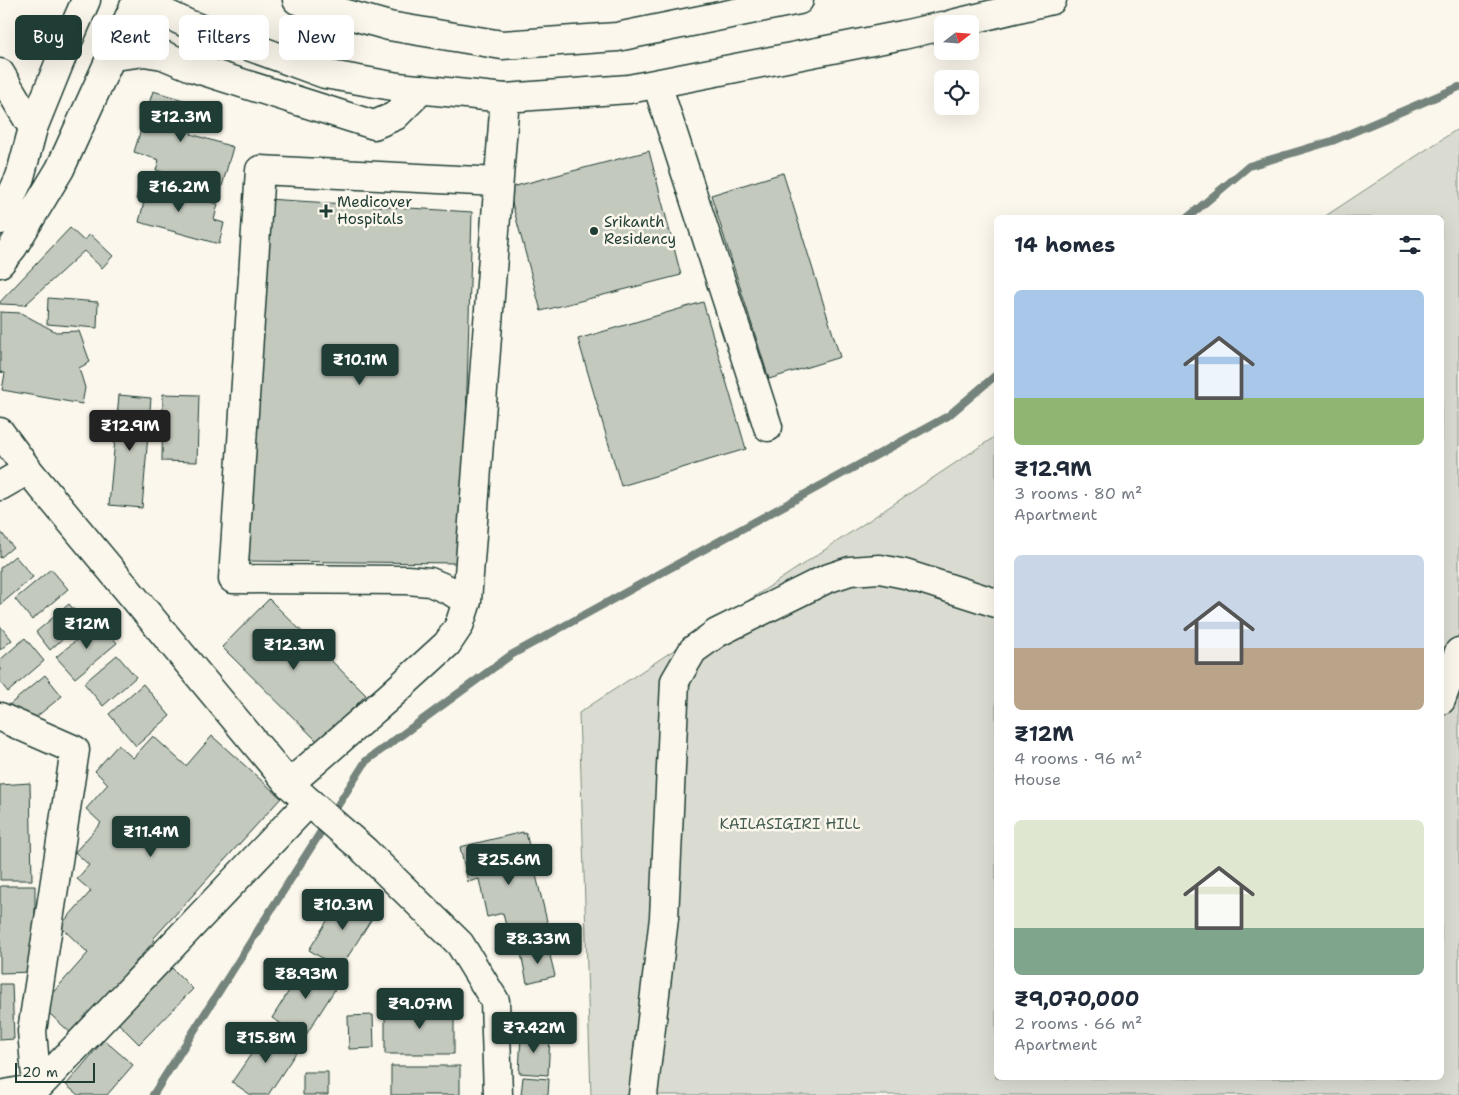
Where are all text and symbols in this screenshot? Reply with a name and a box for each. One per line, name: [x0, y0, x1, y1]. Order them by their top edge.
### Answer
chip: Buy: [15, 15, 82, 60]
chip: Rent: [92, 15, 169, 60]
chip: Filters: [179, 15, 269, 60]
chip: New: [279, 15, 354, 60]
north arrow: [934, 15, 979, 60]
map controls: [934, 15, 979, 115]
button: locate: [934, 70, 979, 115]
pin: ₹12.3M: [140, 100, 222, 143]
text: ₹12.3M: [150, 106, 212, 127]
pin: ₹16.2M: [138, 170, 220, 213]
text: ₹16.2M: [149, 176, 209, 197]
place label: Medicover Hospitals: [337, 192, 412, 229]
marker: Medicover Hospitals: [319, 204, 333, 218]
place label: Srikanth Residency: [604, 212, 676, 249]
marker: Srikanth Residency: [588, 225, 600, 237]
text: 14 homes: [1014, 231, 1115, 259]
icon: filters: [1396, 231, 1424, 259]
icon: home: [1174, 323, 1264, 413]
pin: ₹10.1M: [319, 344, 401, 386]
text: ₹10.1M: [332, 349, 388, 370]
pin: ₹12.9M: [89, 410, 171, 452]
text: ₹12.9M: [100, 415, 160, 436]
text: ₹12.9M: [1014, 455, 1092, 483]
text: 3 rooms · 80 m²: [1014, 483, 1142, 504]
text: Apartment: [1014, 504, 1097, 525]
icon: home: [1174, 588, 1264, 678]
pin: ₹12M: [57, 608, 117, 650]
text: ₹12M: [64, 613, 110, 634]
pin: ₹12.3M: [253, 628, 335, 671]
text: ₹12.3M: [263, 634, 325, 655]
text: ₹12M: [1014, 720, 1074, 748]
text: 4 rooms · 96 m²: [1014, 748, 1142, 769]
text: House: [1014, 769, 1061, 790]
park label: KAILASIGIRI HILL: [720, 814, 860, 834]
pin: ₹11.4M: [110, 816, 192, 858]
text: ₹11.4M: [123, 821, 179, 842]
pin: ₹25.6M: [468, 844, 550, 886]
text: ₹25.6M: [477, 849, 541, 870]
icon: home: [1174, 853, 1264, 943]
pin: ₹10.3M: [302, 888, 384, 931]
text: ₹10.3M: [313, 894, 373, 915]
pin: ₹8.33M: [497, 922, 579, 965]
text: ₹8.33M: [506, 928, 570, 949]
pin: ₹8.93M: [265, 958, 347, 1000]
text: ₹8.93M: [274, 963, 338, 984]
text: ₹9,070,000: [1014, 985, 1140, 1013]
pin: ₹9.07M: [379, 988, 461, 1030]
text: ₹9.07M: [388, 993, 452, 1014]
pin: ₹7.42M: [493, 1012, 575, 1054]
text: 2 rooms · 66 m²: [1014, 1013, 1142, 1034]
text: ₹7.42M: [503, 1017, 565, 1038]
pin: ₹15.8M: [225, 1022, 307, 1064]
text: ₹15.8M: [236, 1027, 296, 1048]
text: Apartment: [1014, 1034, 1097, 1055]
scale bar: [15, 1060, 95, 1083]
text: 20 m: [22, 1063, 58, 1081]

